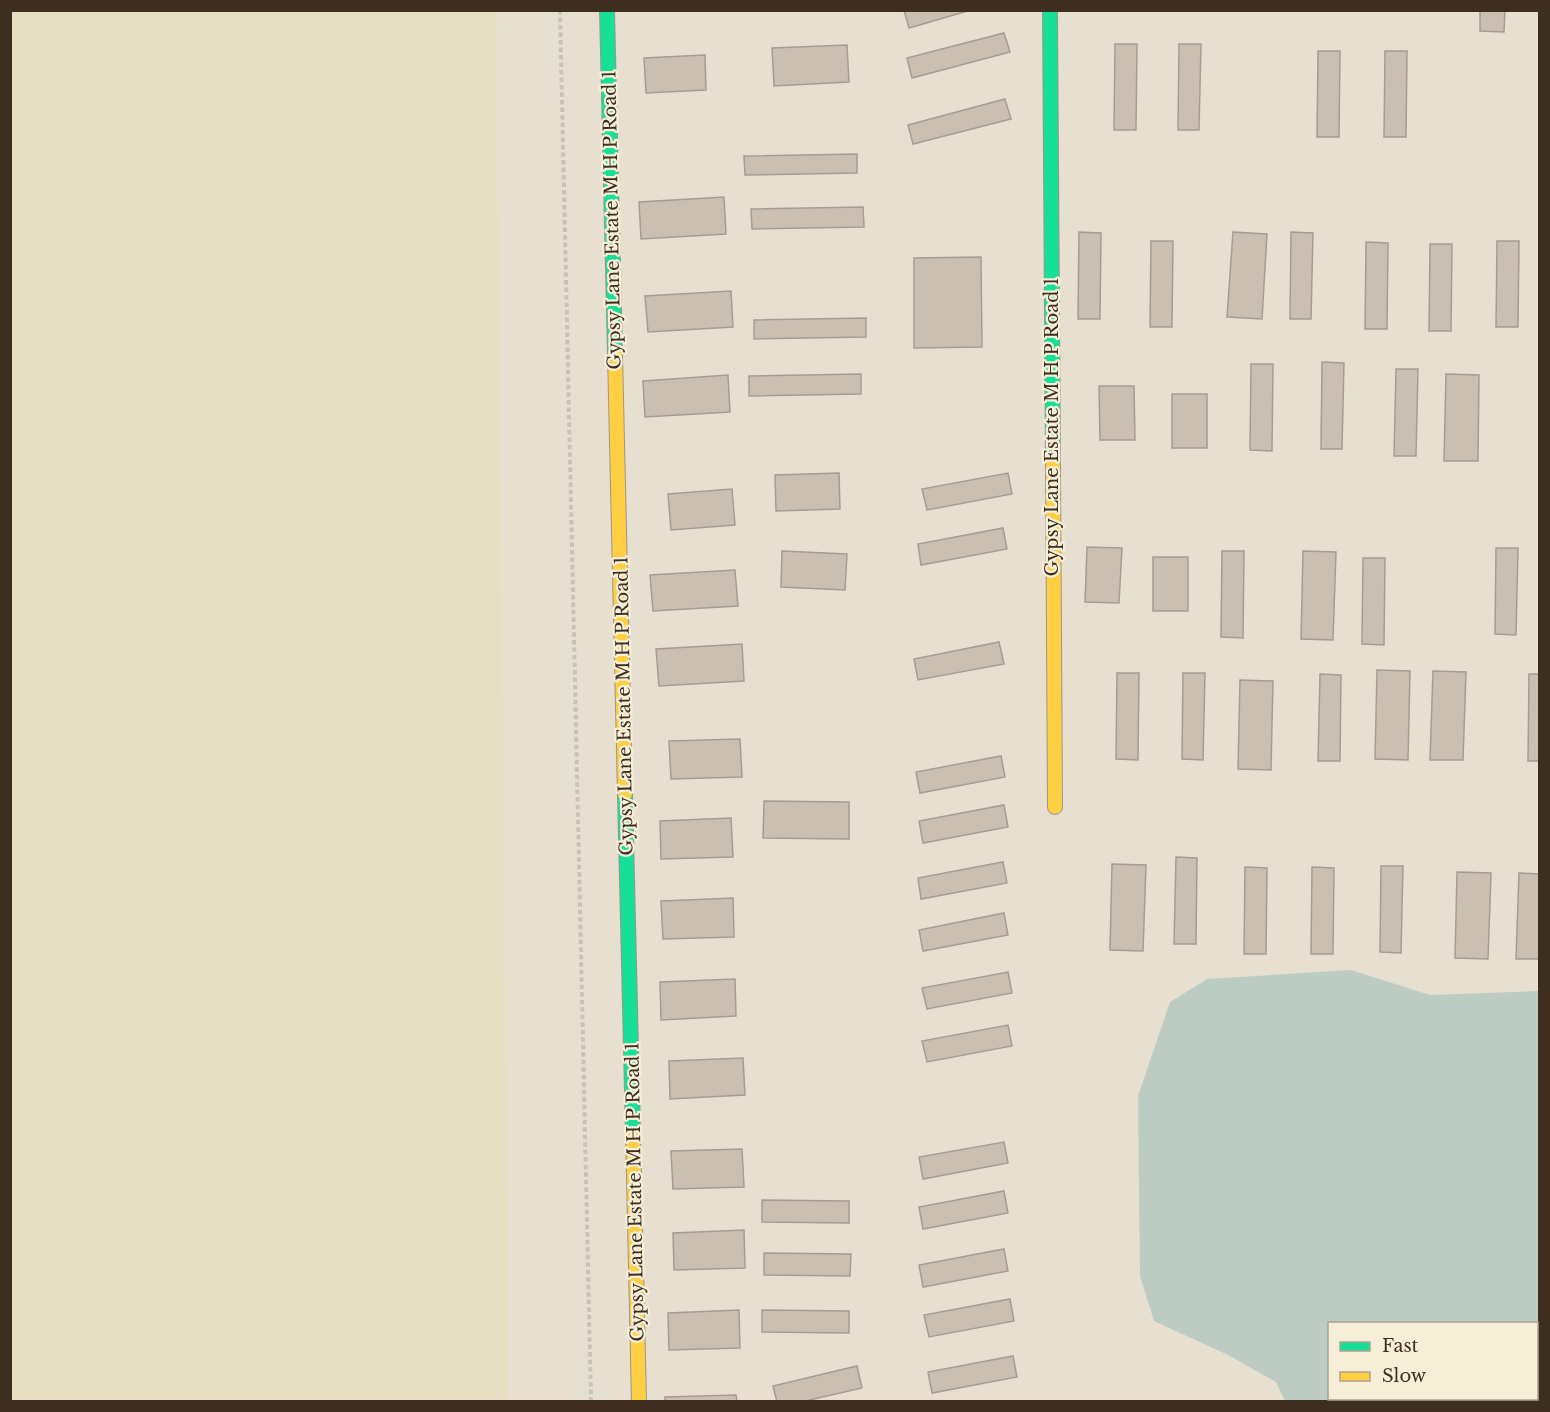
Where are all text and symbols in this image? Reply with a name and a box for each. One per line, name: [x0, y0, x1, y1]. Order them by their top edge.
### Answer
street label: Gypsy Lane Estate M H P Road 1: [598, 70, 626, 370]
street label: Gypsy Lane Estate M H P Road 1: [1041, 277, 1063, 577]
street label: Gypsy Lane Estate M H P Road 1: [610, 556, 638, 856]
street label: Gypsy Lane Estate M H P Road 1: [621, 1042, 649, 1342]
legend: [1328, 1322, 1538, 1400]
text: Fast: [1382, 1335, 1419, 1357]
text: Slow: [1382, 1365, 1427, 1387]

